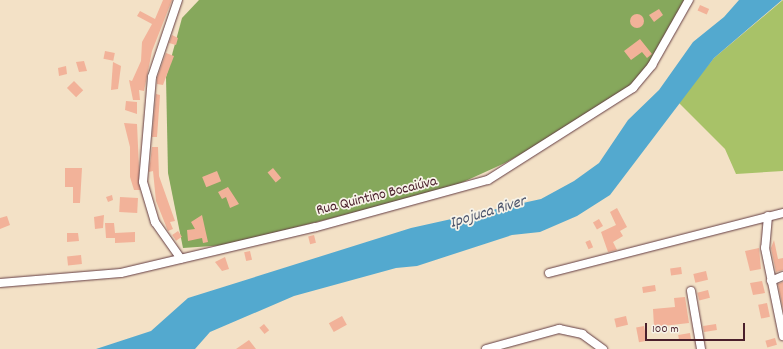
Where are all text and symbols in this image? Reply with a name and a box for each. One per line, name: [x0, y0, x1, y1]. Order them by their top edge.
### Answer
street label: Rua Quintino Bocaiúva: [315, 173, 439, 221]
water label: Ipojuca River: [448, 192, 528, 234]
scale bar: [647, 315, 747, 341]
text: 100 m: [652, 321, 679, 338]

